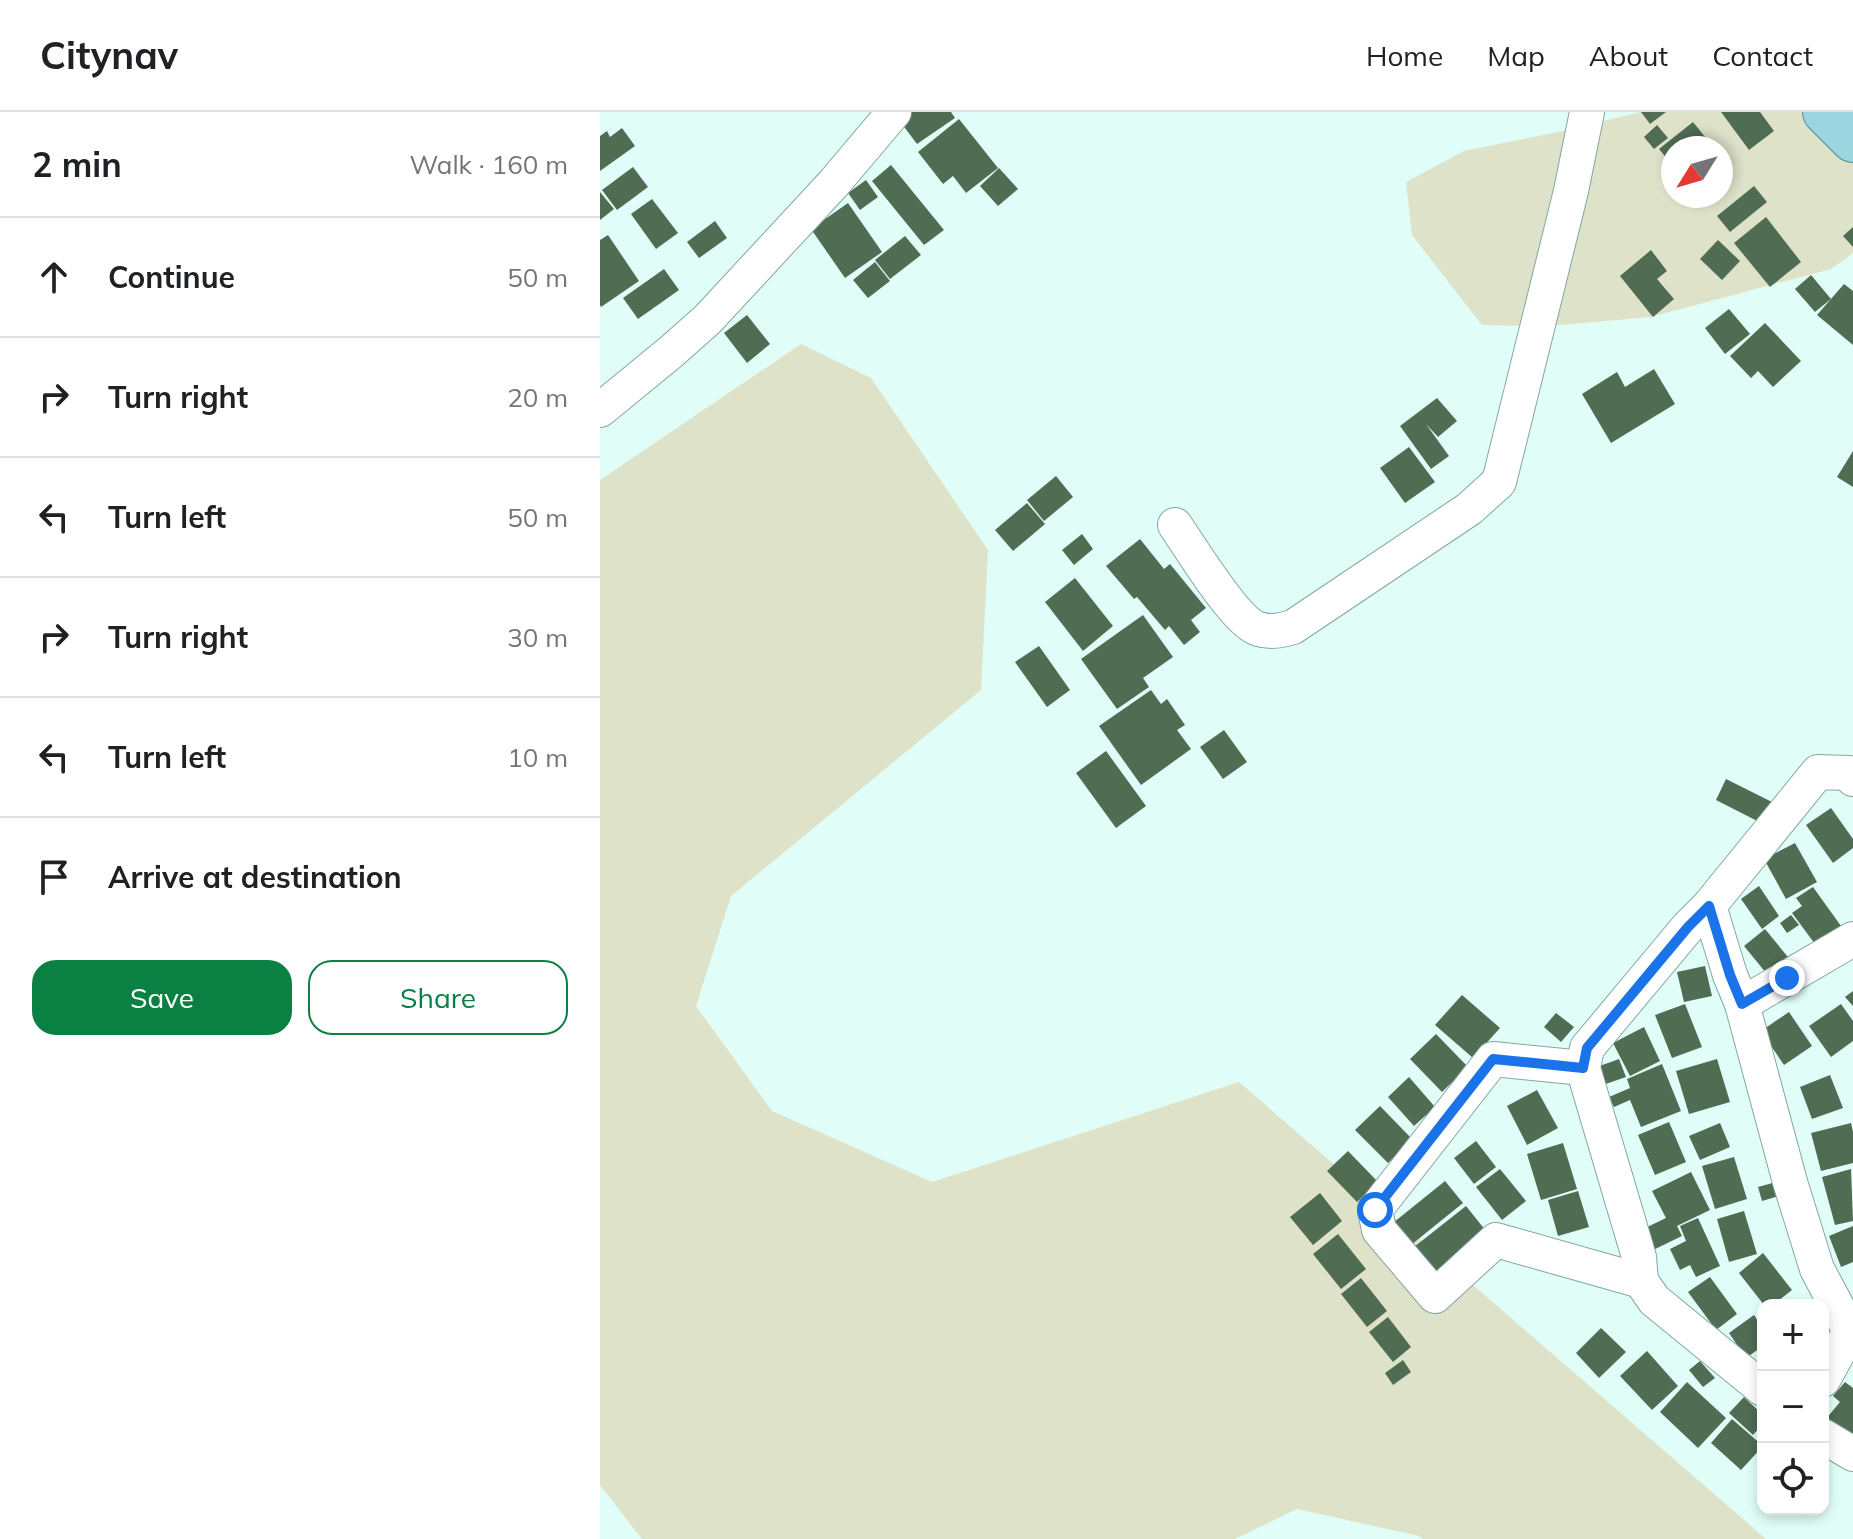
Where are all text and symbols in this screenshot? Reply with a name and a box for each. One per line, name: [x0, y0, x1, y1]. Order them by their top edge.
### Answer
text: Citynav: [40, 31, 178, 79]
text: Home: [1366, 38, 1443, 73]
text: Map: [1487, 38, 1545, 73]
text: About: [1589, 38, 1668, 73]
text: Contact: [1712, 38, 1813, 73]
north arrow: [1661, 136, 1733, 208]
text: 2 min: [32, 143, 122, 186]
text: Walk · 160 m: [409, 148, 568, 181]
icon: ahead: [32, 255, 76, 299]
text: Continue: [108, 258, 235, 296]
text: 50 m: [507, 261, 568, 294]
icon: right: [32, 375, 76, 419]
text: Turn right: [108, 378, 248, 416]
text: 20 m: [507, 381, 568, 414]
icon: left: [32, 495, 76, 539]
text: Turn left: [108, 498, 226, 536]
text: 50 m: [507, 501, 568, 534]
icon: right: [32, 615, 76, 659]
text: Turn right: [108, 618, 248, 656]
text: 30 m: [507, 621, 568, 654]
icon: left: [32, 735, 76, 779]
text: Turn left: [108, 738, 226, 776]
text: 10 m: [507, 741, 568, 774]
icon: arrive: [32, 855, 76, 899]
text: Arrive at destination: [108, 858, 402, 896]
button: Save: [32, 960, 292, 1035]
button: Share: [308, 960, 568, 1035]
route end: [1769, 960, 1805, 996]
route start: [1357, 1192, 1393, 1228]
map controls: [1757, 1299, 1829, 1515]
button: +: [1757, 1299, 1829, 1371]
button: −: [1757, 1371, 1829, 1443]
button: locate: [1757, 1443, 1829, 1515]

